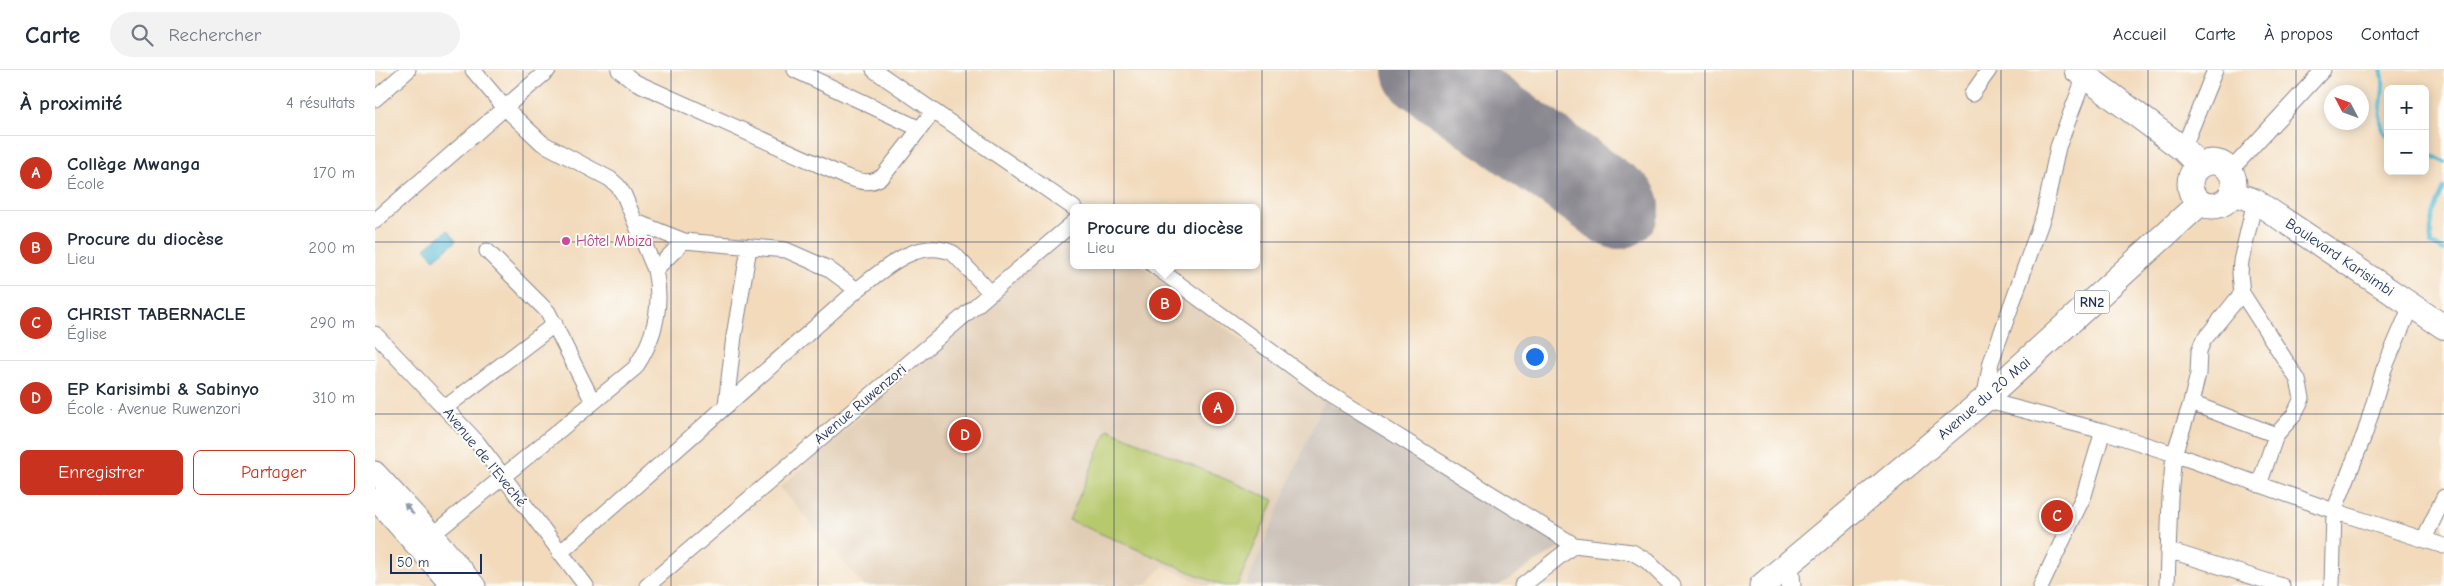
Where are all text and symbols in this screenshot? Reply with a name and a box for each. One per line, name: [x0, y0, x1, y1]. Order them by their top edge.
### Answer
search box: [110, 12, 460, 57]
text: Carte: [25, 21, 80, 49]
icon: search: [128, 21, 156, 49]
text: Rechercher: [168, 24, 261, 46]
text: Accueil: [2113, 24, 2167, 45]
text: Carte: [2195, 24, 2236, 45]
text: À propos: [2264, 24, 2333, 45]
text: Contact: [2361, 24, 2419, 45]
north arrow: [2324, 85, 2369, 130]
map controls: [2384, 85, 2429, 175]
button: +: [2384, 85, 2429, 130]
text: À proximité: [20, 91, 122, 115]
text: 4 résultats: [286, 94, 355, 112]
button: −: [2384, 130, 2429, 175]
text: Collège Mwanga: [67, 153, 200, 175]
text: A: [32, 164, 40, 182]
text: 170 m: [313, 164, 355, 182]
text: École: [67, 175, 104, 193]
popup: [1070, 204, 1260, 269]
street label: Boulevard Karisimbi: [2282, 214, 2398, 300]
text: Procure du diocèse: [1087, 217, 1243, 239]
text: Procure du diocèse: [67, 228, 223, 250]
place label: Hôtel Mbiza: [576, 232, 652, 250]
marker: Hôtel Mbiza: [560, 235, 572, 247]
text: B: [31, 239, 41, 257]
text: 200 m: [309, 239, 355, 257]
text: Lieu: [1087, 239, 1115, 257]
text: Lieu: [67, 250, 95, 268]
pin: B: [1149, 285, 1181, 323]
road number: RN2: [2075, 290, 2109, 313]
text: CHRIST TABERNACLE: [67, 303, 246, 325]
text: C: [31, 314, 41, 332]
text: 290 m: [310, 314, 355, 332]
text: Église: [67, 325, 107, 343]
your location: [1522, 344, 1548, 370]
street label: Avenue du 20 Mai: [1934, 353, 2034, 443]
street label: Avenue Ruwenzori: [810, 360, 910, 448]
text: EP Karisimbi & Sabinyo: [67, 378, 259, 400]
text: D: [31, 389, 41, 407]
text: 310 m: [312, 389, 355, 407]
pin: A: [1202, 389, 1234, 427]
text: École · Avenue Ruwenzori: [67, 400, 241, 418]
street label: Avenue de l'Eveché: [439, 404, 531, 511]
pin: D: [949, 416, 981, 454]
button: Enregistrer: [20, 450, 183, 495]
button: Partager: [193, 450, 355, 495]
pin: C: [2041, 497, 2073, 535]
one-way arrow: [403, 504, 415, 516]
scale bar: [390, 551, 483, 574]
text: 50 m: [397, 554, 429, 571]

